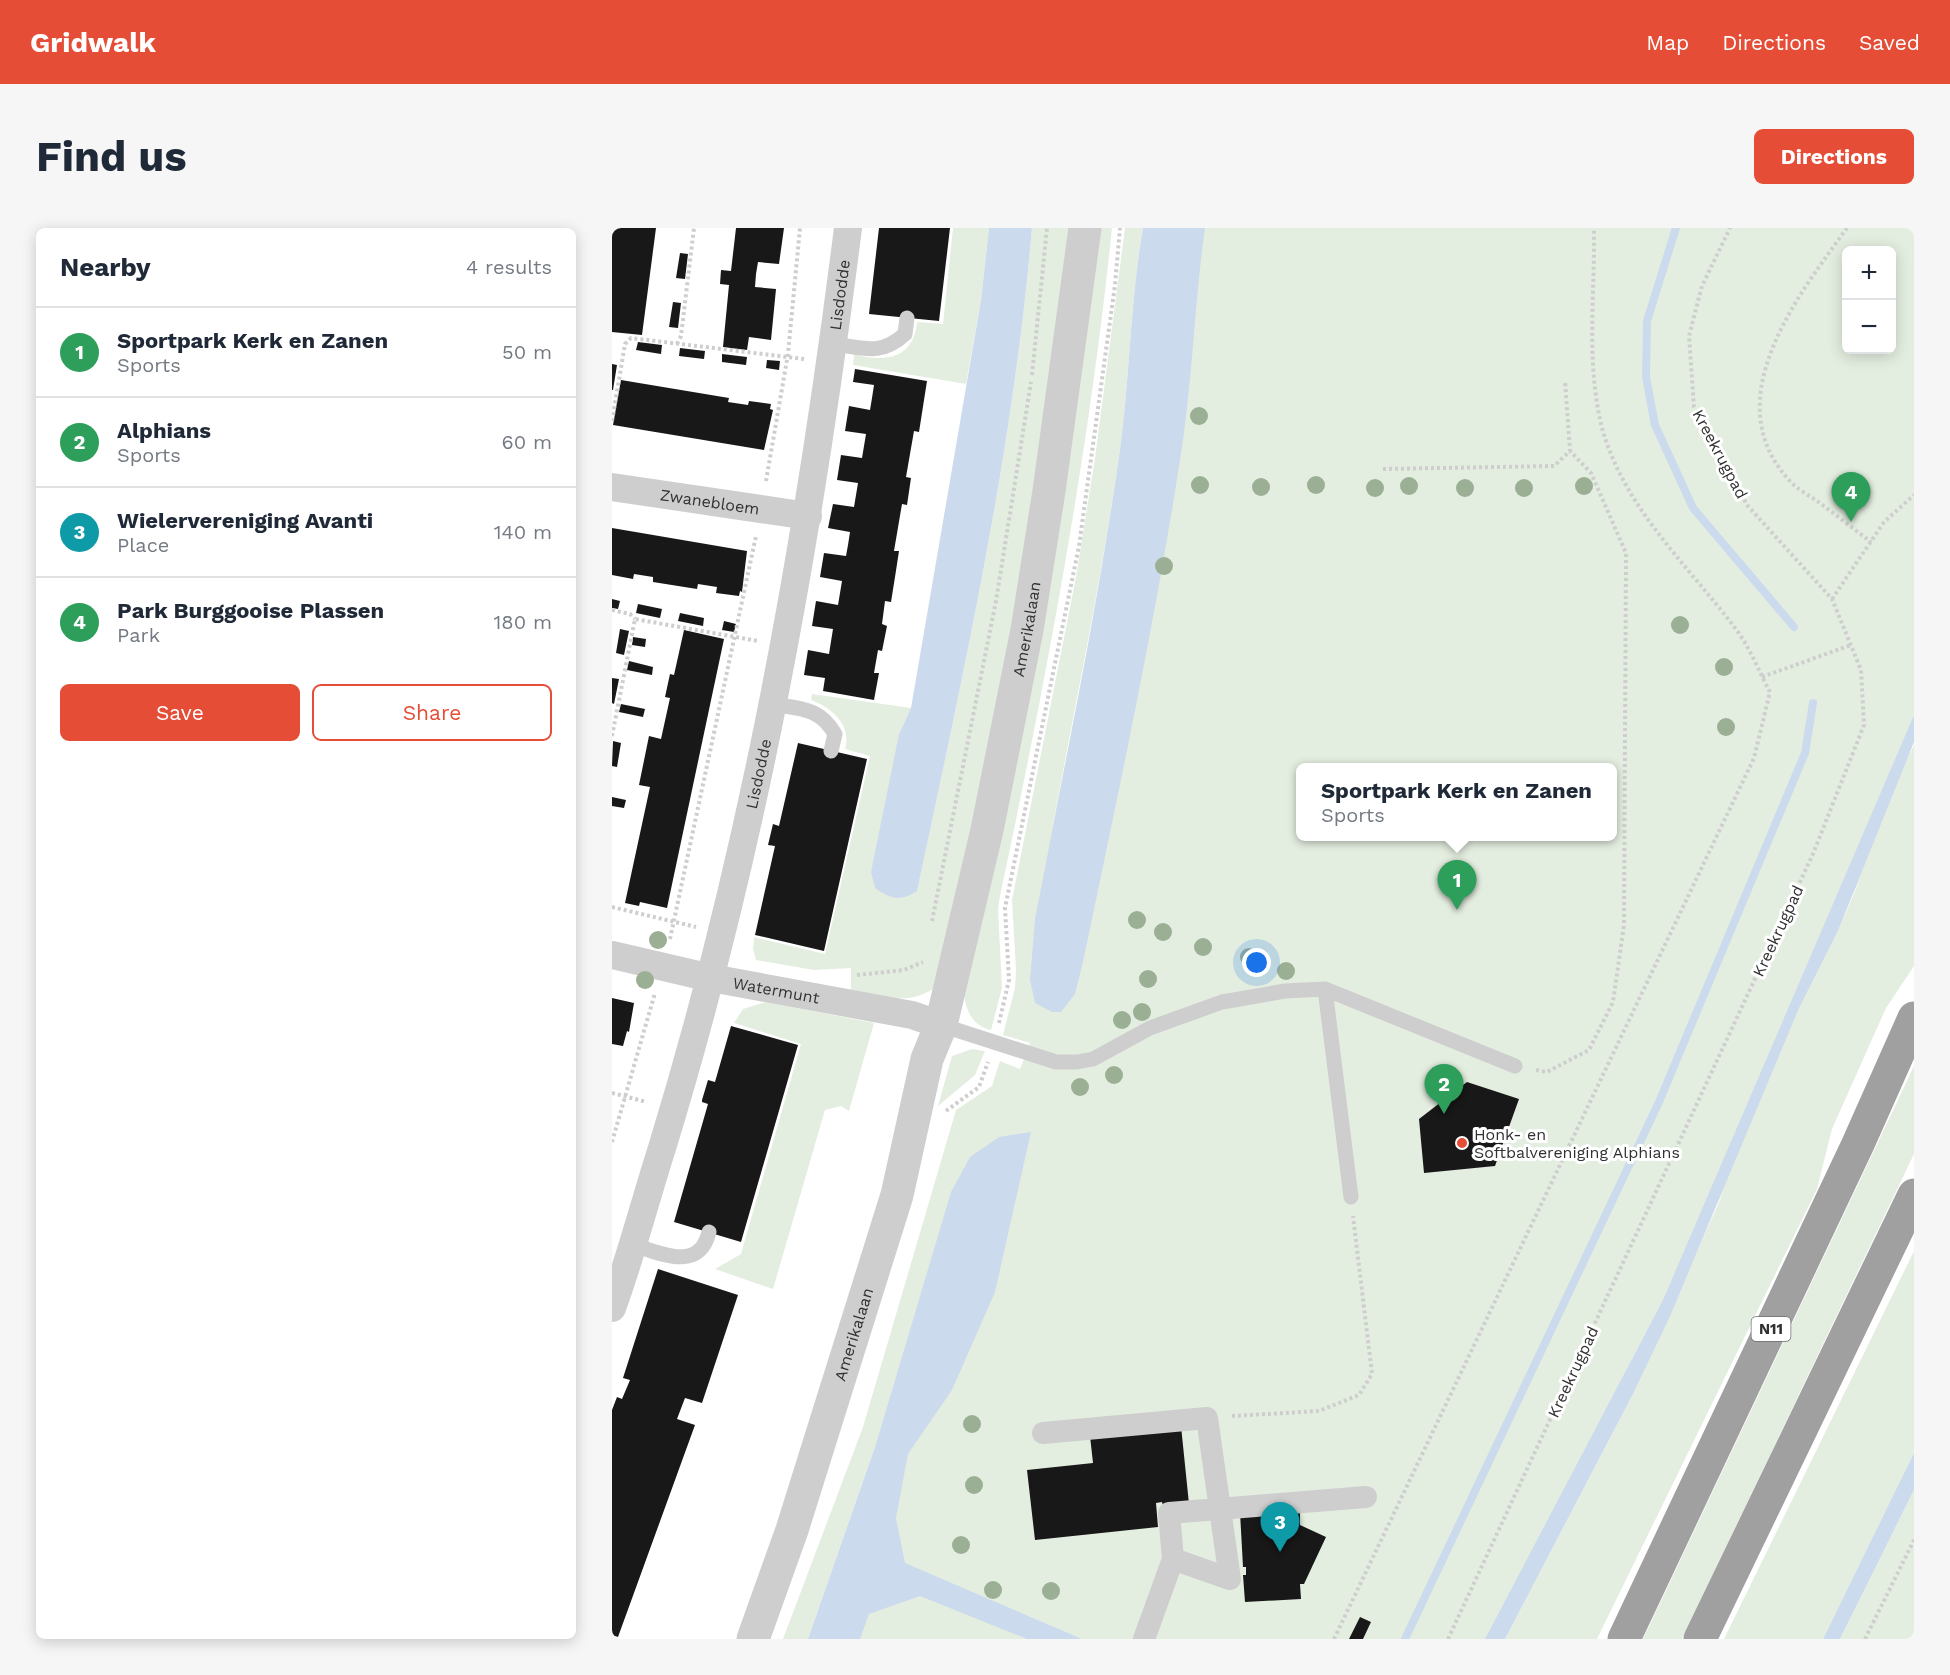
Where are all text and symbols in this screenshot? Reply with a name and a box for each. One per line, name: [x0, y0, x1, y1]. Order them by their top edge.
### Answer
text: Gridwalk: [30, 26, 156, 59]
text: Map: [1646, 30, 1689, 55]
text: Directions: [1722, 30, 1826, 55]
text: Saved: [1859, 30, 1920, 55]
button: Directions: [1754, 129, 1914, 184]
text: Find us: [36, 132, 187, 181]
map controls: [1842, 246, 1896, 354]
button: +: [1842, 246, 1896, 300]
text: Nearby: [60, 252, 151, 282]
text: 4 results: [466, 255, 552, 279]
street label: Lisdodde: [825, 258, 853, 331]
button: −: [1842, 300, 1896, 354]
text: Sportpark Kerk en Zanen: [117, 328, 388, 353]
text: 1: [75, 340, 84, 364]
text: 50 m: [502, 340, 552, 364]
text: Sports: [117, 353, 181, 377]
street label: Kreekrugpad: [1689, 406, 1751, 502]
text: Alphians: [117, 418, 211, 443]
text: 2: [74, 430, 85, 454]
text: 60 m: [502, 430, 552, 454]
text: Sports: [117, 443, 181, 467]
pin: 4: [1832, 472, 1870, 522]
street label: Zwanebloem: [659, 485, 761, 518]
text: Wielervereniging Avanti: [117, 508, 373, 533]
text: 3: [74, 520, 85, 544]
text: 140 m: [494, 520, 552, 544]
text: Place: [117, 533, 169, 557]
street label: Amerikalaan: [1008, 580, 1044, 679]
text: Park Burggooise Plassen: [117, 598, 384, 623]
text: 4: [73, 610, 86, 634]
text: 180 m: [494, 610, 552, 634]
text: Park: [117, 623, 160, 647]
button: Save: [60, 684, 300, 741]
button: Share: [312, 684, 552, 741]
street label: Lisdodde: [741, 737, 775, 811]
popup: [1296, 763, 1617, 841]
text: Sportpark Kerk en Zanen: [1321, 778, 1592, 803]
text: Sports: [1321, 803, 1385, 827]
pin: 1: [1438, 860, 1476, 910]
street label: Kreekrugpad: [1749, 882, 1807, 980]
your location: [1242, 948, 1271, 977]
street label: Watermunt: [731, 973, 821, 1007]
pin: 2: [1424, 1064, 1464, 1114]
place label: Honk- en Softbalvereniging Alphians: [1474, 1125, 1680, 1162]
marker: Honk- en Softbalvereniging Alphians: [1455, 1136, 1469, 1150]
street label: Amerikalaan: [830, 1285, 877, 1383]
road number: N11: [1752, 1317, 1790, 1341]
street label: Kreekrugpad: [1544, 1323, 1602, 1421]
pin: 3: [1260, 1502, 1300, 1552]

